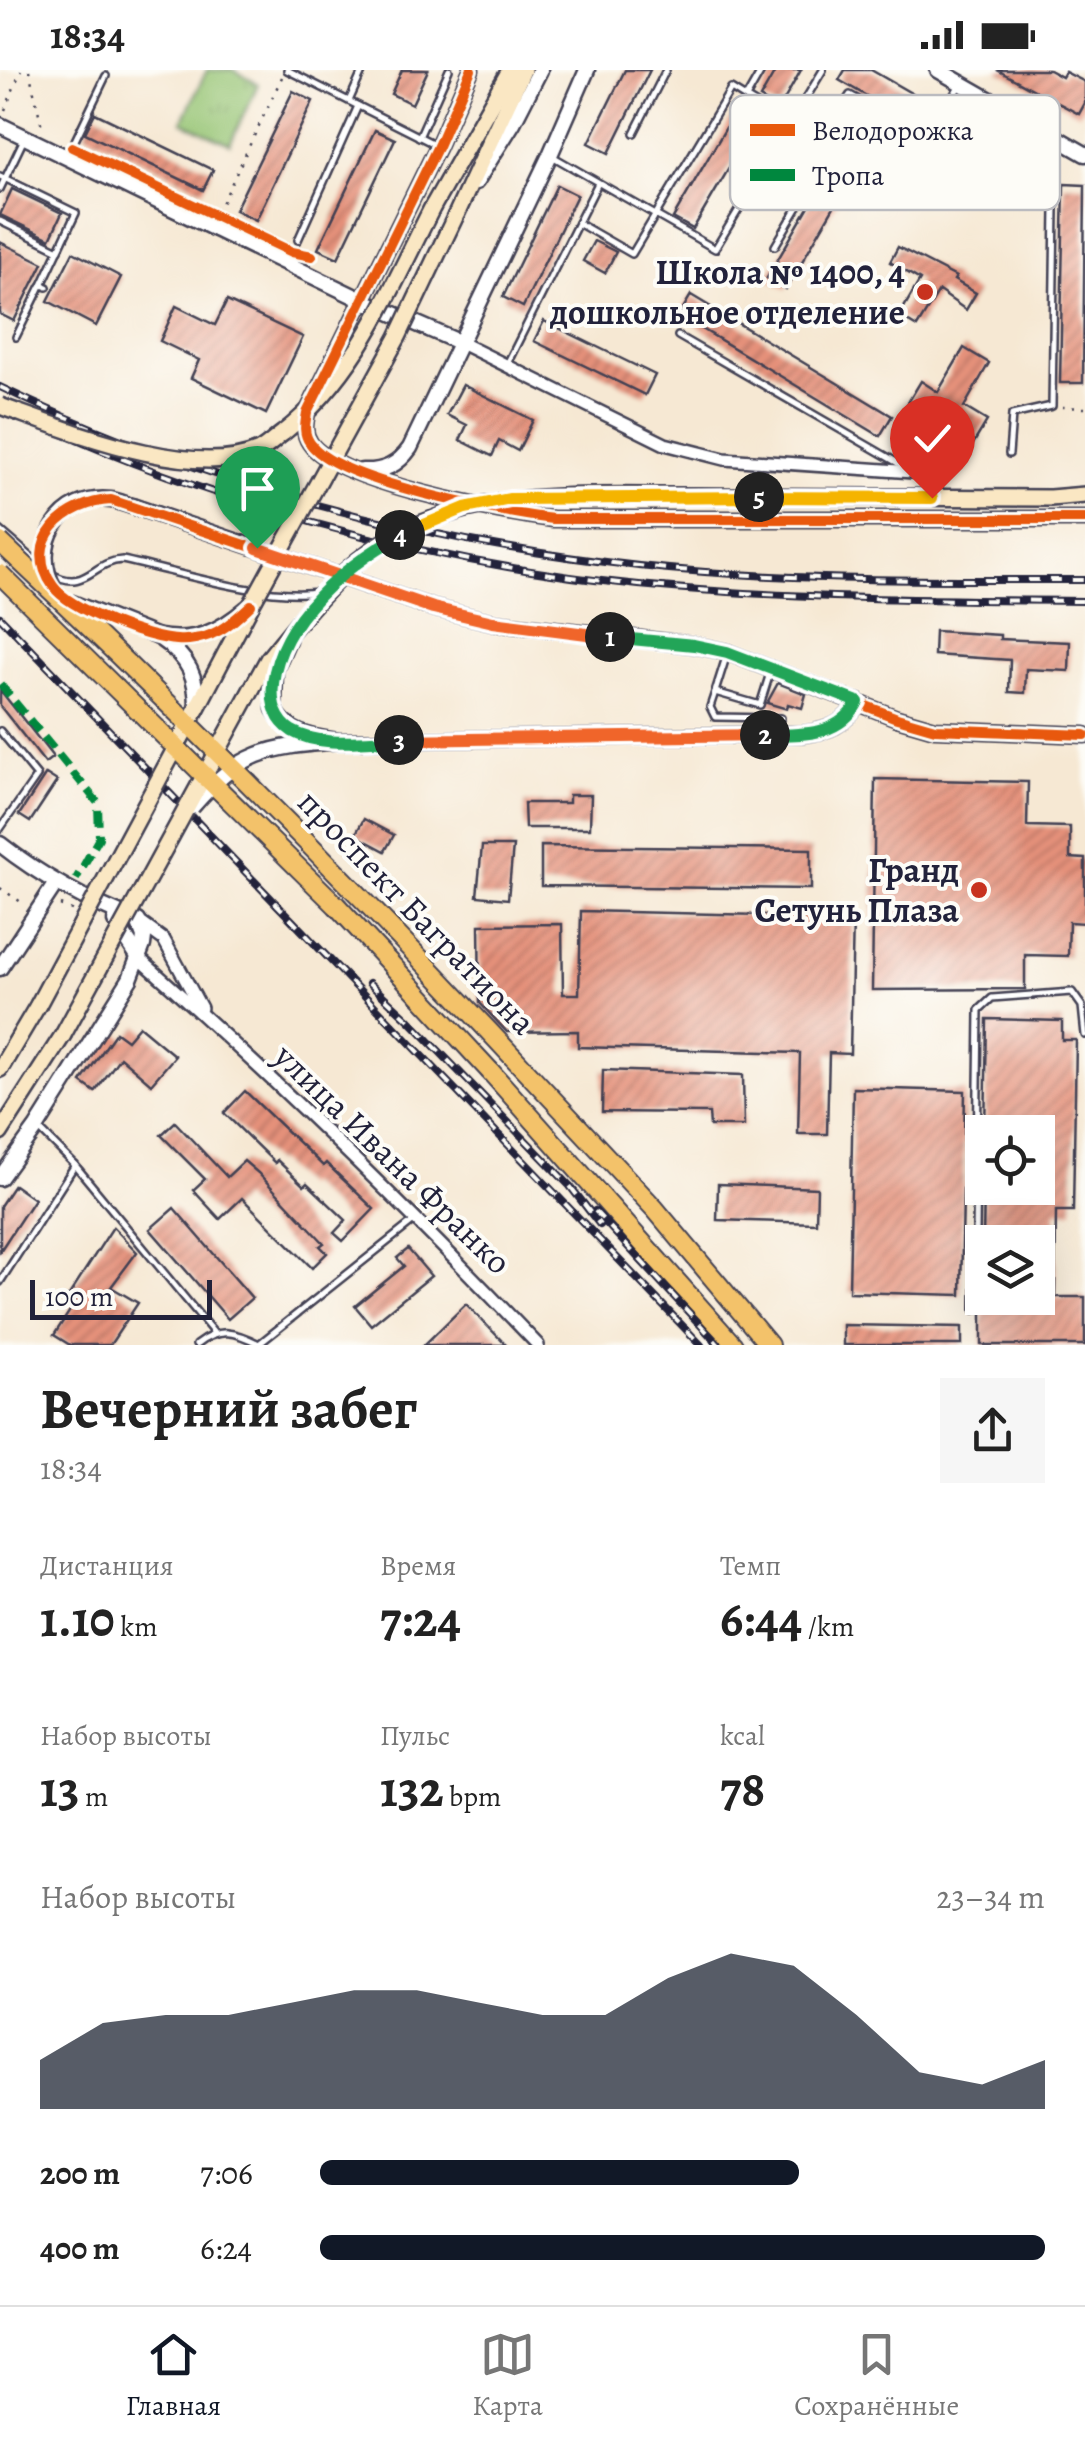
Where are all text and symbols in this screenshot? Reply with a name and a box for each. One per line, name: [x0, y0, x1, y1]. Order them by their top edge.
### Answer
text: 18:34: [50, 9, 125, 61]
legend: [730, 95, 1060, 210]
text: Велодорожка: [812, 112, 974, 150]
text: Тропа: [812, 157, 884, 195]
place label: Школа № 1400, 4 дошкольное отделение: [549, 248, 905, 336]
marker: Школа № 1400, 4 дошкольное отделение: [914, 281, 936, 303]
pin: [890, 396, 975, 499]
icon: check: [905, 411, 960, 466]
pin: [215, 446, 300, 549]
icon: arrive: [230, 461, 285, 516]
pin: 5: [734, 472, 784, 522]
text: 5: [753, 478, 765, 516]
pin: 4: [375, 510, 425, 560]
text: 4: [393, 516, 407, 554]
pin: 1: [585, 612, 635, 662]
text: 1: [605, 618, 615, 656]
pin: 2: [740, 710, 790, 760]
pin: 3: [374, 715, 424, 765]
text: 2: [758, 716, 772, 754]
text: 3: [393, 721, 405, 759]
street label: проспект Багратиона: [287, 779, 547, 1045]
place label: Гранд Сетунь Плаза: [755, 846, 959, 934]
marker: Гранд Сетунь Плаза: [968, 879, 990, 901]
street label: улица Ивана Франко: [263, 1032, 522, 1285]
map controls: [965, 1115, 1055, 1315]
button: locate: [965, 1115, 1055, 1205]
button: layers: [965, 1225, 1055, 1315]
scale bar: [30, 1275, 212, 1320]
text: 100 m: [45, 1278, 113, 1316]
text: Вечерний забег: [40, 1371, 418, 1446]
button: share: [940, 1378, 1045, 1483]
text: 18:34: [40, 1446, 102, 1490]
text: Дистанция: [40, 1547, 174, 1585]
text: Время: [380, 1547, 456, 1585]
text: Темп: [720, 1547, 781, 1585]
text: 1.10: [40, 1585, 115, 1653]
text: 7:24: [380, 1585, 461, 1653]
text: 6:44: [720, 1585, 802, 1653]
text: km: [115, 1608, 157, 1646]
text: /km: [802, 1608, 854, 1646]
text: Набор высоты: [40, 1717, 212, 1755]
text: Пульс: [380, 1717, 450, 1755]
text: kcal: [720, 1717, 765, 1755]
text: 13: [40, 1755, 79, 1823]
text: 132: [380, 1755, 444, 1823]
text: 78: [720, 1755, 765, 1823]
text: m: [79, 1778, 108, 1816]
text: bpm: [444, 1778, 501, 1816]
text: Набор высоты: [40, 1875, 236, 1919]
text: 23–34 m: [936, 1875, 1045, 1919]
text: 200 m: [40, 2151, 120, 2195]
text: 7:06: [200, 2151, 253, 2195]
text: 400 m: [40, 2226, 120, 2270]
text: 6:24: [200, 2226, 252, 2270]
tab: Главная: [126, 2327, 221, 2425]
tab: Карта: [472, 2327, 543, 2425]
tab: Сохранённые: [794, 2327, 959, 2425]

